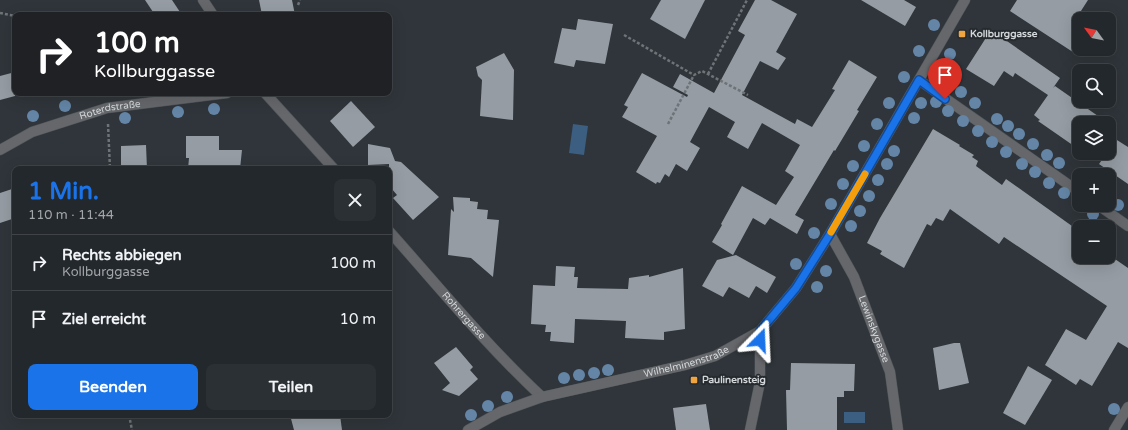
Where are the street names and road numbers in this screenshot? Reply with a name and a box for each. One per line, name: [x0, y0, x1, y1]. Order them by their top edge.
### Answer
street label: Roterdstraße: [78, 98, 142, 122]
street label: Rohrergasse: [439, 290, 488, 342]
street label: Lewinskygasse: [856, 294, 892, 365]
street label: Wilhelminenstraße: [643, 343, 731, 380]

